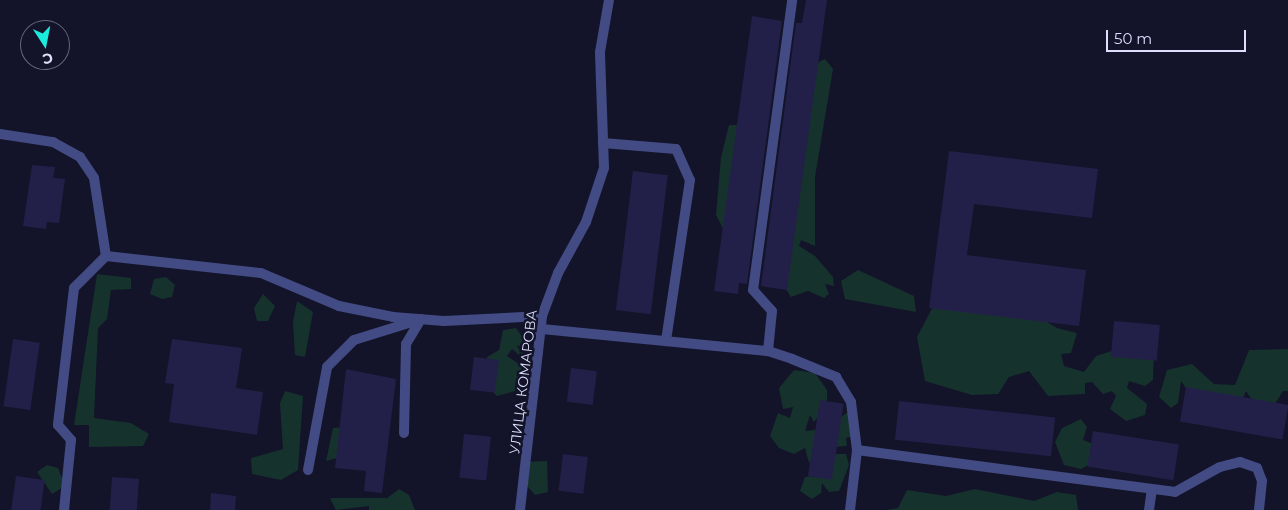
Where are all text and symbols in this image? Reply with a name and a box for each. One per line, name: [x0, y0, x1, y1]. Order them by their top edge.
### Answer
north arrow: [20, 20, 70, 70]
scale bar: [1108, 20, 1248, 52]
text: 50 m: [1114, 29, 1152, 48]
text: С: [41, 49, 54, 69]
street label: УЛИЦА КОМАРОВА: [506, 309, 540, 455]

